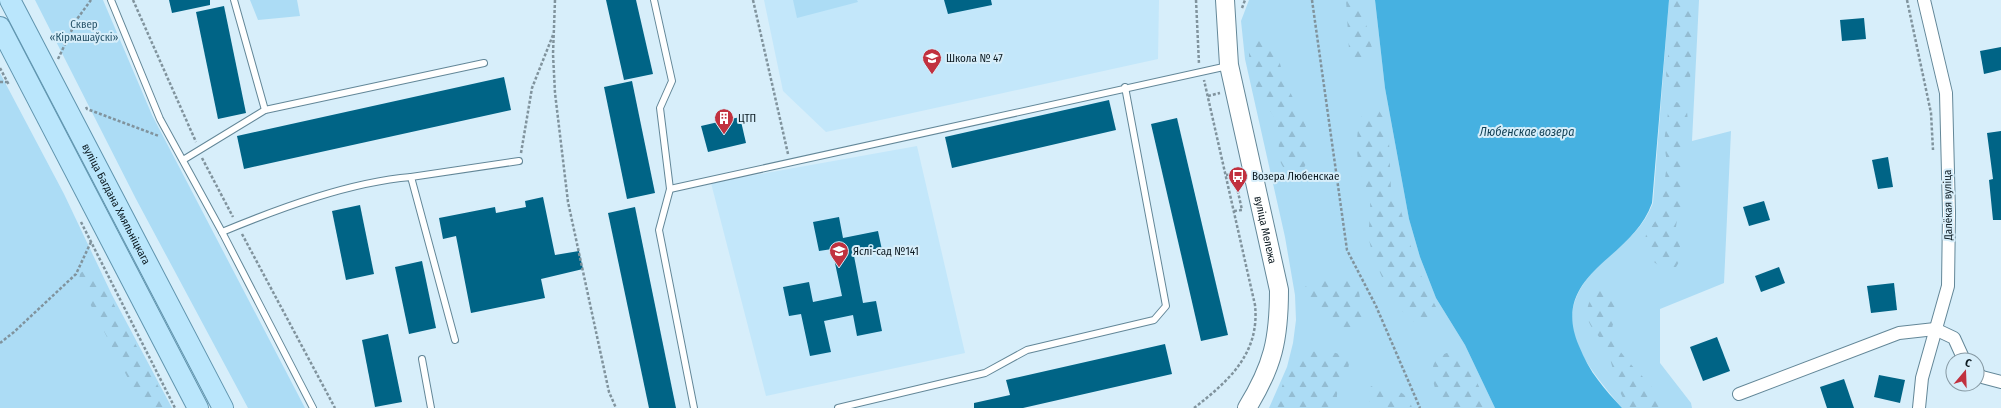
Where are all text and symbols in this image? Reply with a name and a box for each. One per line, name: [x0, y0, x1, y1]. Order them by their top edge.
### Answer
park label: Сквер «Кірмашаўскі»: [50, 18, 119, 44]
school or university icon: Школа № 47: [921, 47, 943, 75]
place label: Школа № 47: [946, 52, 1003, 65]
building icon: ЦТП: [713, 107, 735, 135]
place label: ЦТП: [738, 112, 756, 125]
water label: Любенскае возера: [1479, 125, 1574, 139]
street label: вуліца Багдана Хмяльніцкага: [80, 141, 153, 267]
bus stop icon: Возера Любенскае: [1227, 165, 1249, 193]
street label: Далёкая вуліца: [1941, 169, 1955, 242]
place label: Возера Любенскае: [1252, 170, 1339, 183]
street label: вуліца Мележа: [1252, 195, 1279, 265]
school or university icon: Яслі-сад №141: [828, 240, 850, 268]
place label: Яслі-сад №141: [853, 245, 919, 258]
north arrow: [1945, 352, 1985, 392]
text: С: [1963, 356, 1973, 370]

